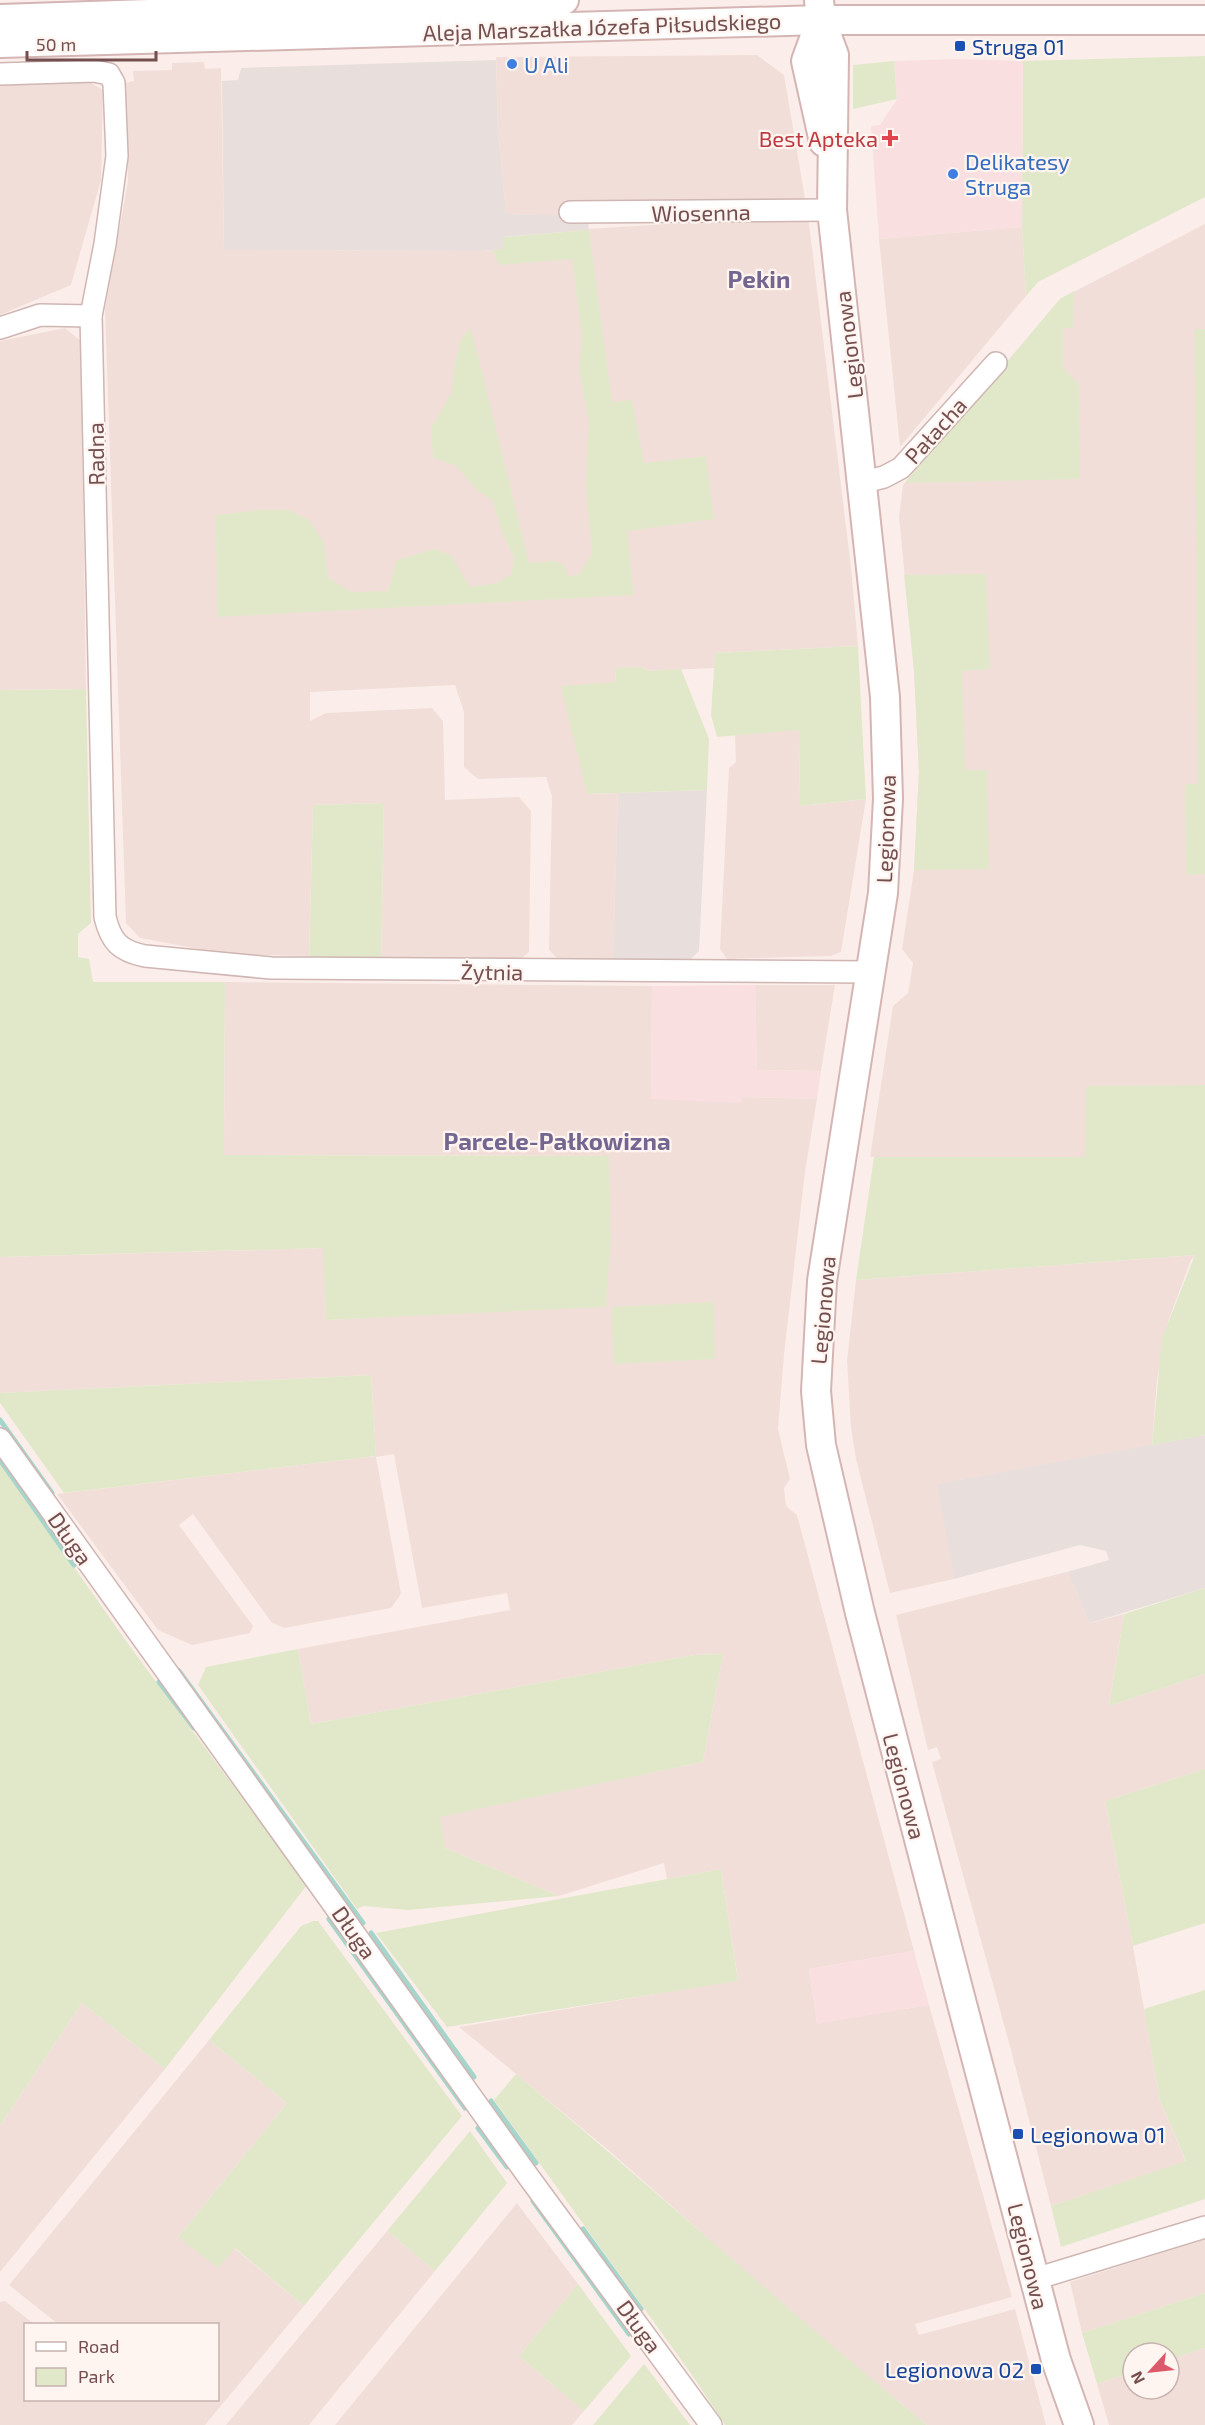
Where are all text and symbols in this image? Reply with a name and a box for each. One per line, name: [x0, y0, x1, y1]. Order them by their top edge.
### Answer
street label: Aleja Marszałka Józefa Piłsudskiego: [422, 7, 782, 46]
scale bar: [27, 24, 156, 62]
text: 50 m: [36, 33, 76, 55]
place label: Struga 01: [972, 33, 1065, 59]
marker: Struga 01: [953, 39, 967, 53]
place label: U Ali: [524, 51, 569, 77]
marker: U Ali: [505, 57, 519, 71]
place label: Best Apteka: [759, 125, 878, 151]
marker: Best Apteka: [883, 131, 897, 145]
place label: Delikatesy Struga: [965, 148, 1070, 199]
marker: Delikatesy Struga: [946, 167, 960, 181]
street label: Wiosenna: [651, 198, 751, 226]
district label: Pekin: [728, 264, 790, 293]
street label: Legionowa: [828, 289, 868, 401]
street label: Pałacha: [899, 392, 971, 468]
street label: Radna: [81, 422, 109, 486]
street label: Legionowa: [870, 774, 900, 884]
street label: Żytnia: [460, 957, 524, 985]
district label: Parcele-Pałkowizna: [443, 1126, 671, 1155]
street label: Legionowa: [804, 1255, 840, 1365]
street label: Długa: [44, 1507, 98, 1569]
street label: Legionowa: [878, 1730, 932, 1842]
street label: Długa: [328, 1901, 382, 1963]
place label: Legionowa 01: [1030, 2121, 1166, 2147]
marker: Legionowa 01: [1011, 2127, 1025, 2141]
street label: Legionowa: [1003, 2200, 1055, 2312]
street label: Długa: [612, 2295, 668, 2357]
legend: [24, 2323, 219, 2401]
text: Road: [78, 2335, 119, 2357]
north arrow: [1121, 2341, 1181, 2401]
place label: Legionowa 02: [885, 2356, 1024, 2382]
marker: Legionowa 02: [1029, 2362, 1043, 2376]
text: Park: [78, 2365, 115, 2387]
text: N: [1126, 2369, 1148, 2388]

